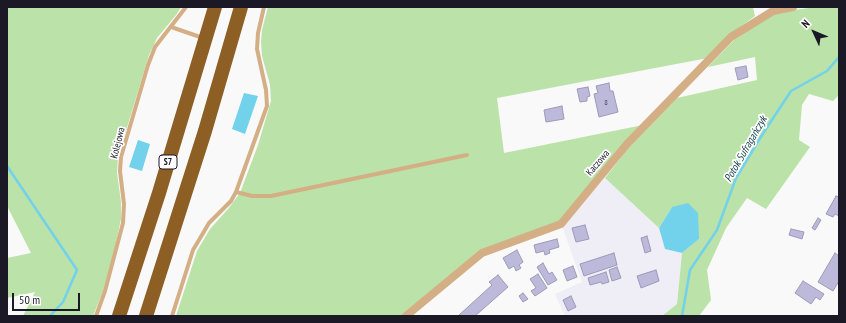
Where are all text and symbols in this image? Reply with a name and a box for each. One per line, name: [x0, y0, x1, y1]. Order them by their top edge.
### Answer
north arrow: [794, 12, 834, 52]
text: N: [798, 17, 812, 31]
house number: 8: [604, 98, 608, 108]
water label: Potok Sufragańczyk: [722, 114, 770, 184]
street label: Kolejowa: [108, 126, 128, 160]
street label: Kaczowa: [584, 148, 612, 178]
road number: S7: [159, 155, 177, 169]
scale bar: [14, 285, 82, 311]
text: 50 m: [19, 292, 40, 307]

